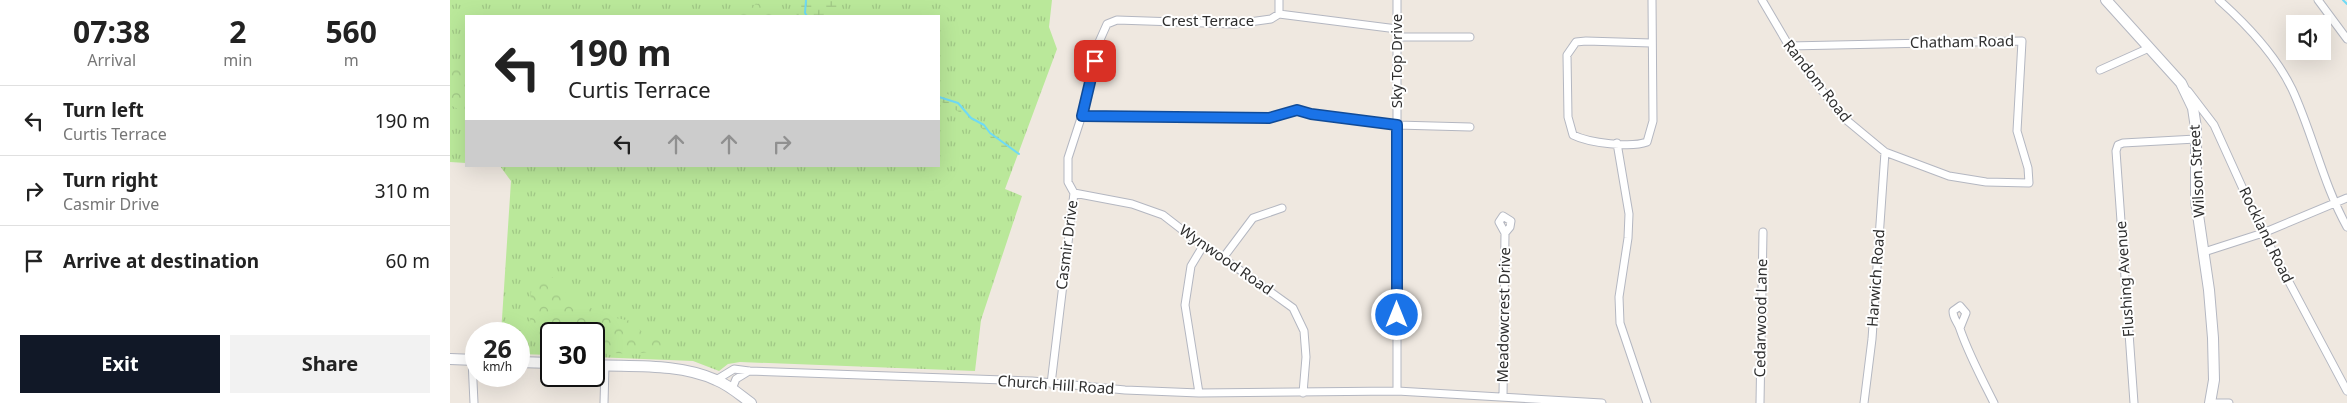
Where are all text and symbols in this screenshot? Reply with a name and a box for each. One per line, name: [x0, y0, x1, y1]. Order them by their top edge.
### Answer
street label: Crest Terrace: [1162, 10, 1254, 30]
text: 07:38: [73, 11, 150, 52]
text: 2: [229, 11, 246, 52]
text: 560: [325, 11, 377, 52]
street label: Sky Top Drive: [1386, 14, 1406, 108]
map controls: [2286, 15, 2331, 60]
button: sound: [2286, 15, 2331, 60]
text: 190 m: [568, 29, 671, 76]
street label: Chatham Road: [1910, 30, 2014, 52]
icon: left: [485, 35, 550, 100]
street label: Random Road: [1779, 35, 1856, 126]
pin: [1074, 40, 1116, 82]
icon: arrive: [1081, 47, 1109, 75]
text: Arrival: [87, 49, 136, 71]
text: min: [223, 49, 252, 71]
text: m: [344, 49, 359, 71]
text: Curtis Terrace: [568, 74, 711, 104]
text: Turn left: [63, 97, 144, 123]
icon: left: [20, 107, 48, 135]
text: 190 m: [375, 108, 430, 134]
text: Curtis Terrace: [63, 123, 167, 145]
street label: Wilson Street: [2184, 124, 2208, 218]
icon: left: [609, 130, 637, 158]
icon: ahead: [662, 130, 690, 158]
icon: ahead: [715, 130, 743, 158]
icon: right: [768, 130, 796, 158]
text: Turn right: [63, 167, 158, 193]
icon: right: [20, 177, 48, 205]
text: 310 m: [375, 178, 430, 204]
street label: Rockland Road: [2235, 183, 2299, 286]
text: Casmir Drive: [63, 193, 159, 215]
street label: Casmir Drive: [1051, 199, 1081, 291]
street label: Wynwood Road: [1176, 219, 1277, 299]
street label: Flushing Avenue: [2110, 220, 2138, 338]
street label: Harwich Road: [1862, 228, 1888, 327]
icon: arrive: [20, 247, 48, 275]
street label: Meadowcrest Drive: [1492, 247, 1514, 383]
text: Arrive at destination: [63, 248, 259, 274]
text: 60 m: [386, 248, 430, 274]
street label: Cedarwood Lane: [1749, 258, 1771, 378]
position arrow: [1370, 288, 1422, 340]
speed limit sign: 30: [540, 322, 605, 387]
text: 26: [483, 331, 512, 365]
button: Exit: [20, 335, 220, 393]
button: Share: [230, 335, 430, 393]
text: km/h: [483, 358, 512, 375]
street label: Church Hill Road: [997, 370, 1115, 398]

